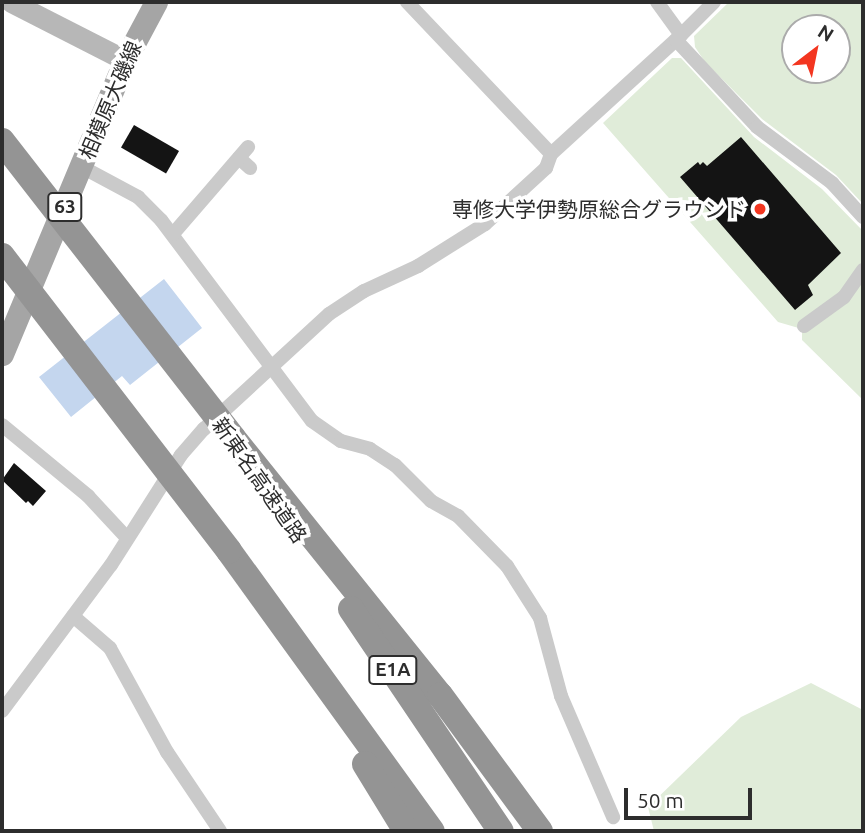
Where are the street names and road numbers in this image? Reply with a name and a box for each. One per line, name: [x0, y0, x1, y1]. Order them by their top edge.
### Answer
street label: 相模原大磯線: [74, 37, 146, 163]
road number: 63: [46, 192, 84, 223]
street label: 新東名高速道路: [208, 413, 312, 547]
road number: E1A: [367, 654, 419, 685]

